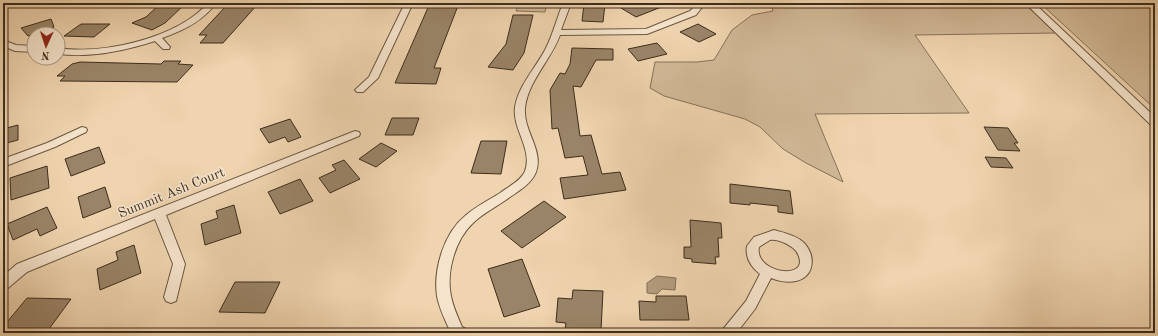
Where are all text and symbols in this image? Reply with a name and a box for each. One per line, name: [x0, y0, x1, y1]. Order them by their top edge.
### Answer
north arrow: [26, 26, 66, 66]
text: N: [40, 49, 50, 60]
street label: Summit Ash Court: [116, 165, 227, 221]

